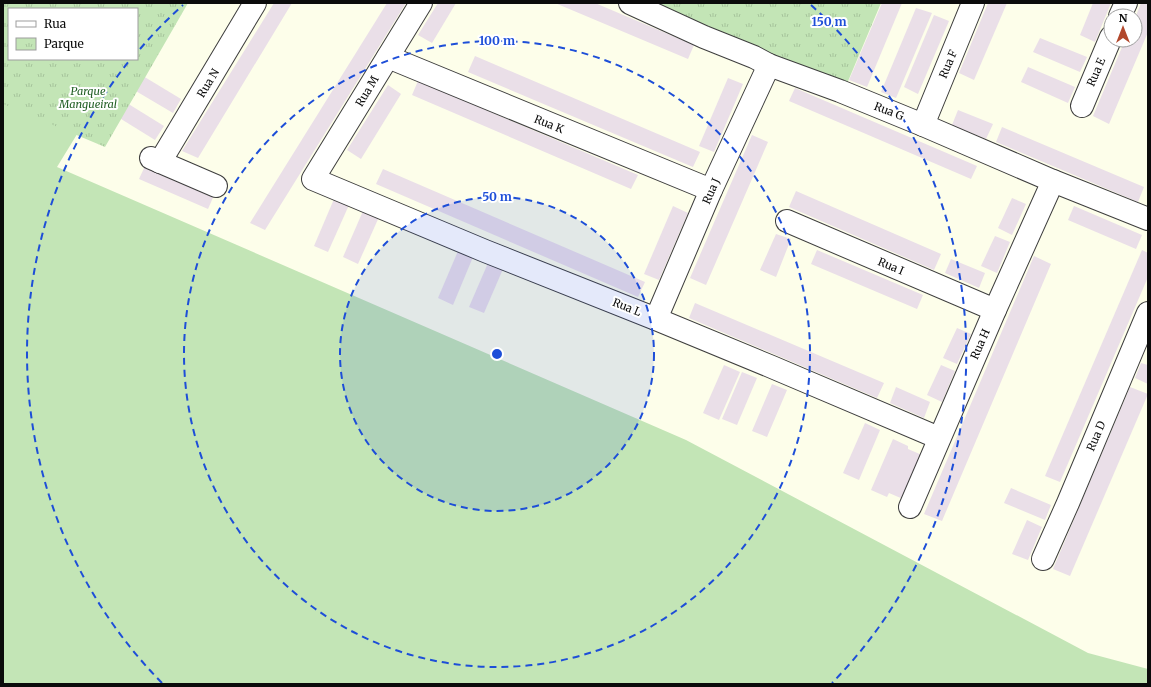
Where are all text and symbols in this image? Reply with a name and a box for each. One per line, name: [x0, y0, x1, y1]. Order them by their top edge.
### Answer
legend: [8, 8, 138, 60]
north arrow: [1103, 8, 1143, 48]
text: N: [1119, 11, 1128, 25]
text: 150 m: [812, 14, 847, 29]
text: Rua: [44, 16, 67, 31]
text: 100 m: [479, 33, 515, 48]
text: Parque: [44, 36, 84, 51]
street label: Rua F: [936, 47, 960, 80]
street label: Rua E: [1084, 55, 1108, 88]
street label: Rua N: [194, 66, 222, 100]
street label: Rua M: [352, 73, 382, 109]
park label: Parque Mangueiral: [58, 84, 117, 111]
street label: Rua G: [872, 99, 906, 123]
street label: Rua K: [532, 112, 566, 136]
street label: Rua J: [699, 176, 723, 206]
text: 50 m: [482, 189, 512, 204]
street label: Rua I: [876, 254, 906, 278]
street label: Rua L: [611, 295, 644, 319]
street label: Rua H: [967, 327, 993, 361]
centre of rings: [490, 347, 504, 361]
street label: Rua D: [1083, 419, 1109, 453]

